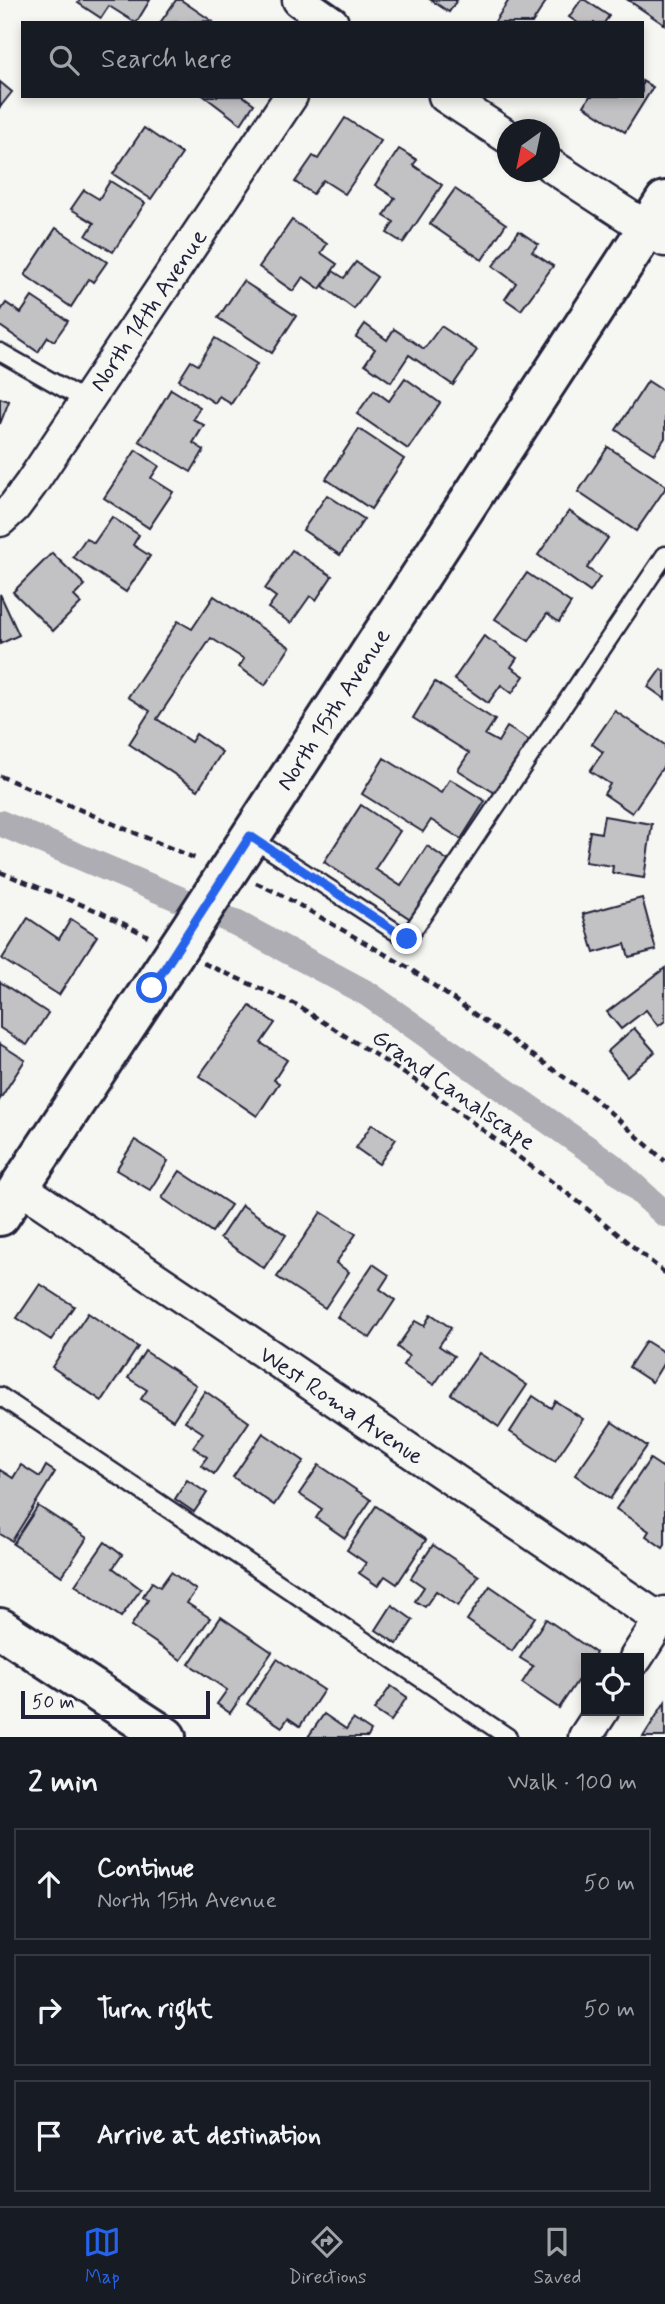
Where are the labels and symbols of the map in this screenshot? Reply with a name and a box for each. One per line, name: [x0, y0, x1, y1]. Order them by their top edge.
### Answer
north arrow: [497, 119, 560, 182]
street label: North 14th Avenue: [83, 224, 215, 398]
street label: North 15th Avenue: [270, 623, 398, 797]
route end: [391, 923, 422, 954]
route start: [136, 972, 167, 1003]
street label: Grand Canalscape: [365, 1022, 541, 1158]
street label: West Roma Avenue: [253, 1340, 430, 1473]
scale bar: [21, 1688, 210, 1720]

